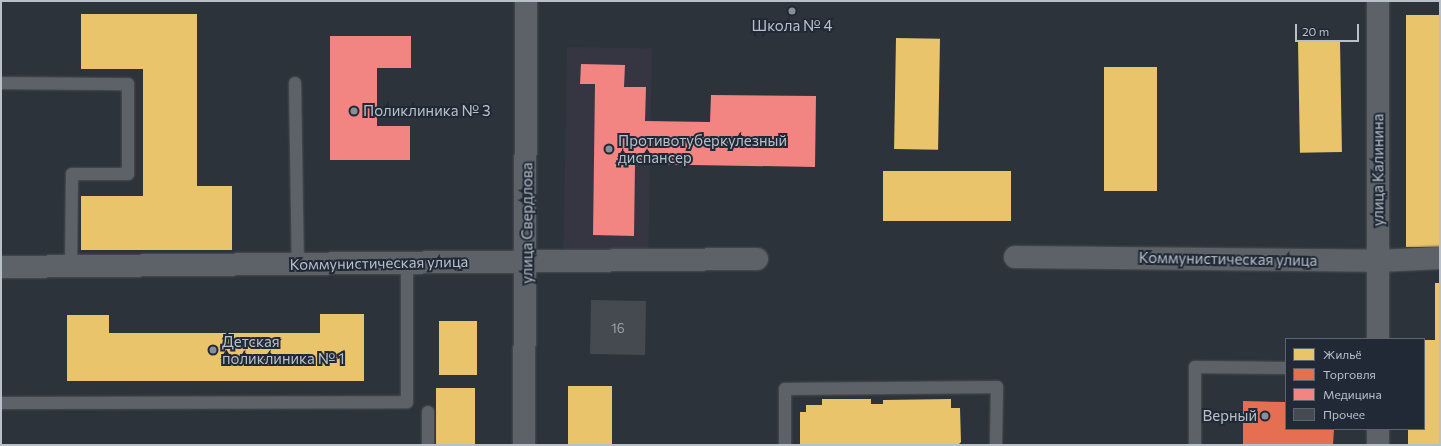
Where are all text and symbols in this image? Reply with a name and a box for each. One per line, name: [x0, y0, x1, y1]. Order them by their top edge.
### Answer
marker: Школа № 4: [787, 6, 797, 16]
scale bar: [1297, 16, 1361, 42]
place label: Школа № 4: [752, 17, 832, 35]
text: 20 m: [1302, 24, 1329, 38]
place label: Поликлиника № 3: [363, 102, 490, 120]
marker: Поликлиника № 3: [348, 105, 360, 117]
street label: улица Калинина: [1369, 114, 1387, 226]
place label: Противотуберкулезный диспансер: [618, 131, 787, 166]
marker: Противотуберкулезный диспансер: [603, 143, 615, 155]
street label: улица Свердлова: [518, 162, 536, 284]
street label: Коммунистическая улица: [1139, 248, 1317, 270]
street label: Коммунистическая улица: [290, 252, 468, 274]
house number: 16: [611, 320, 625, 336]
place label: Детская поликлиника № 1: [222, 332, 345, 367]
legend: [1285, 338, 1425, 430]
marker: Детская поликлиника № 1: [207, 344, 219, 356]
text: Жильё: [1323, 347, 1362, 361]
text: Торговля: [1323, 367, 1376, 381]
text: Медицина: [1323, 387, 1382, 401]
place label: Верный: [1203, 407, 1257, 425]
text: Прочее: [1323, 407, 1365, 421]
marker: Верный: [1260, 411, 1270, 421]

